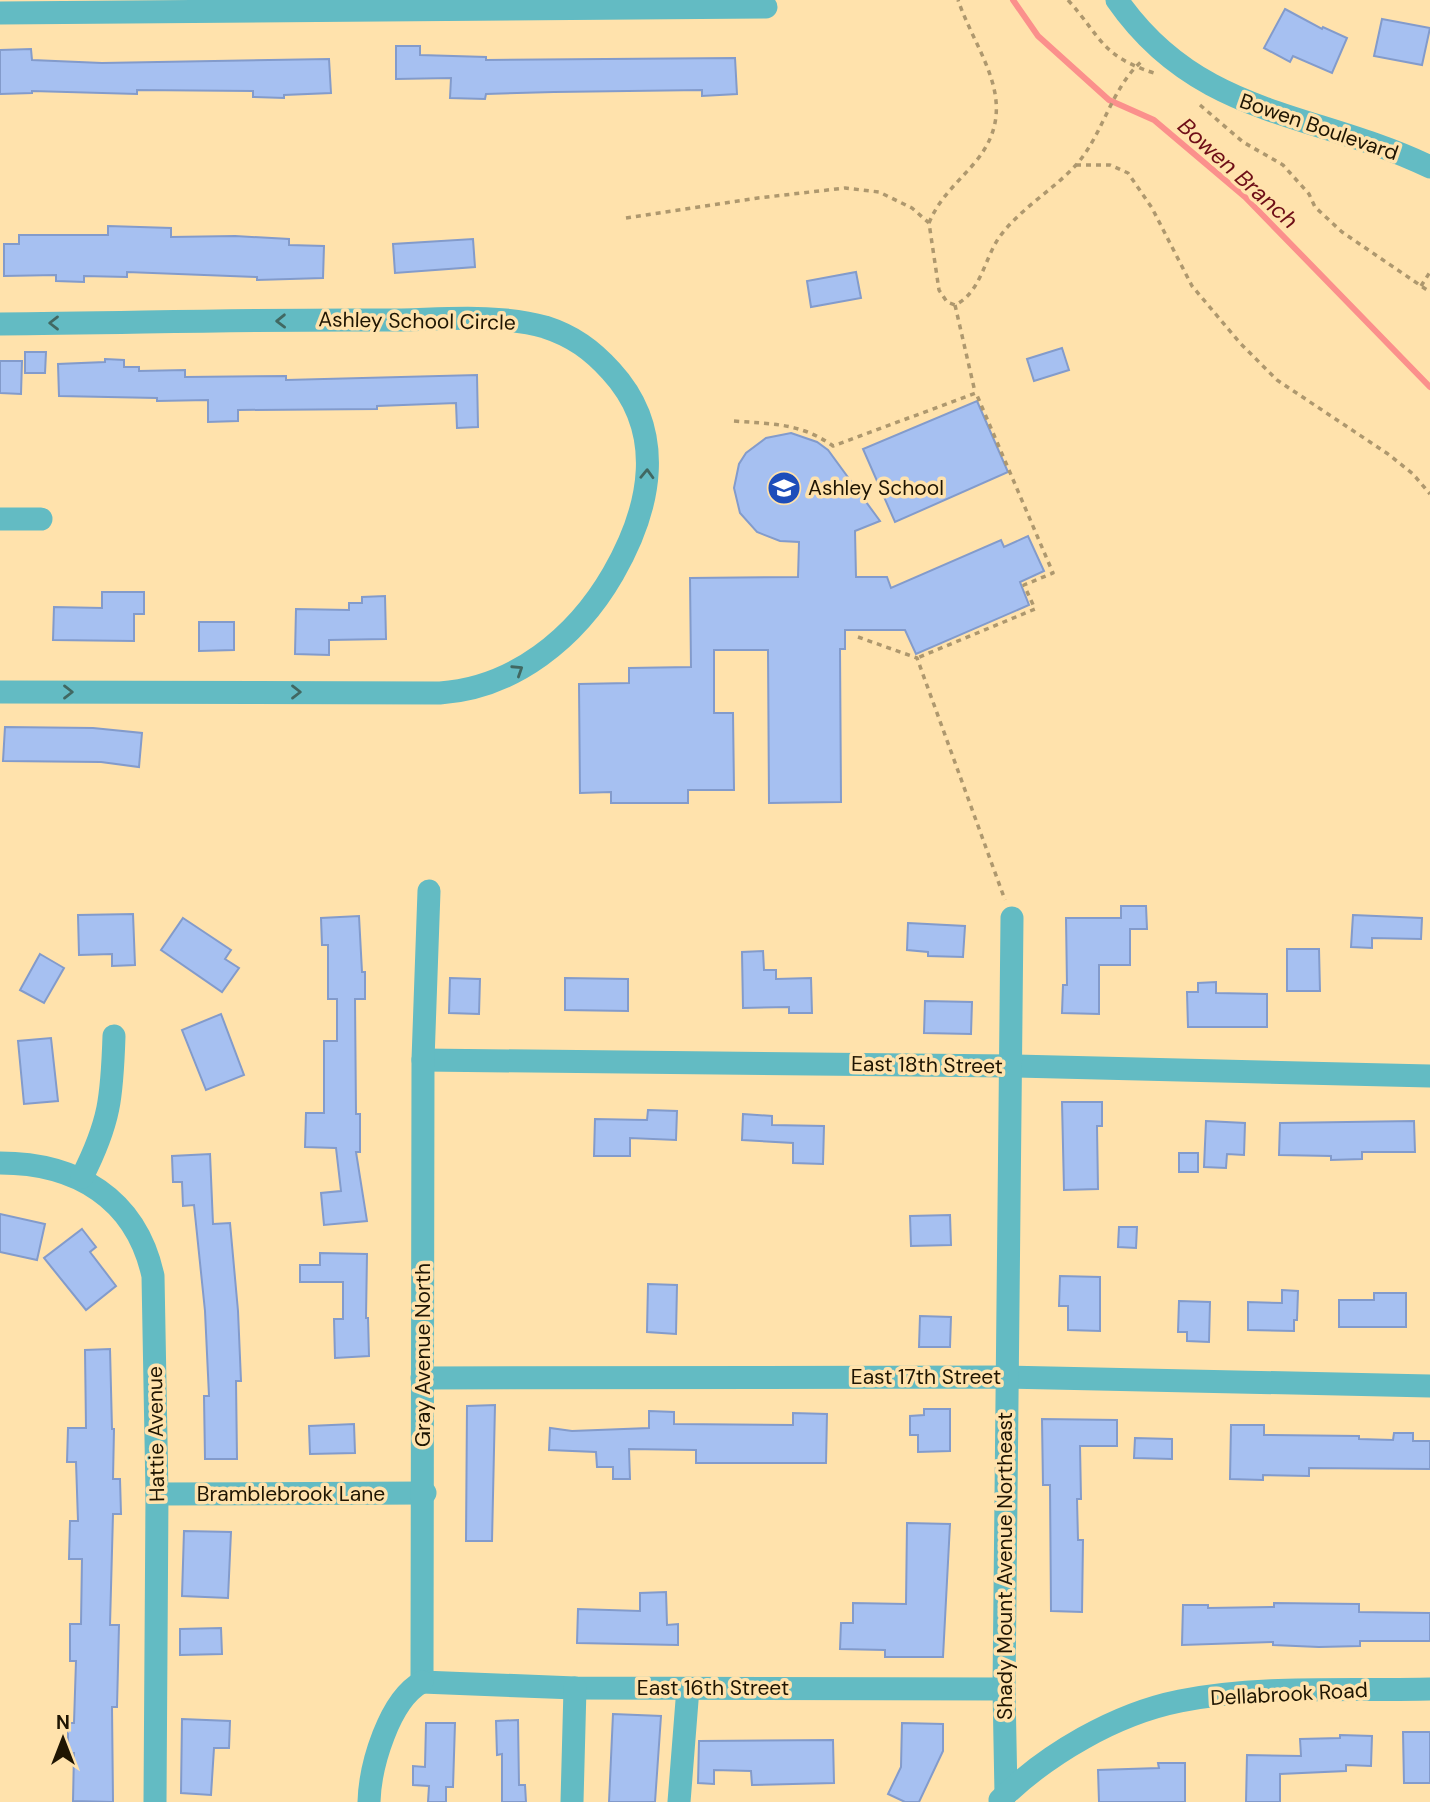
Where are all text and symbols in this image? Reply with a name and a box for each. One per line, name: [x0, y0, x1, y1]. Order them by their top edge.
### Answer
street label: Bowen Boulevard: [1236, 87, 1402, 167]
water label: Bowen Branch: [1171, 111, 1305, 235]
street label: Ashley School Circle: [318, 305, 516, 337]
one-way arrow: [275, 313, 286, 328]
one-way arrow: [48, 315, 58, 331]
one-way arrow: [639, 468, 654, 479]
school or university icon: Ashley School: [765, 469, 803, 507]
place label: Ashley School: [808, 474, 944, 502]
one-way arrow: [511, 665, 524, 678]
one-way arrow: [63, 684, 74, 700]
one-way arrow: [291, 684, 302, 700]
street label: East 18th Street: [851, 1050, 1003, 1080]
street label: Gray Avenue North: [409, 1263, 437, 1447]
street label: East 17th Street: [851, 1363, 1001, 1391]
street label: Hattie Avenue: [141, 1366, 171, 1502]
street label: Shady Mount Avenue Northeast: [991, 1412, 1019, 1720]
street label: Bramblebrook Lane: [197, 1480, 385, 1508]
street label: East 16th Street: [637, 1674, 789, 1702]
street label: Dellabrook Road: [1210, 1676, 1368, 1712]
north arrow: [28, 1704, 98, 1774]
text: N: [56, 1710, 70, 1735]

